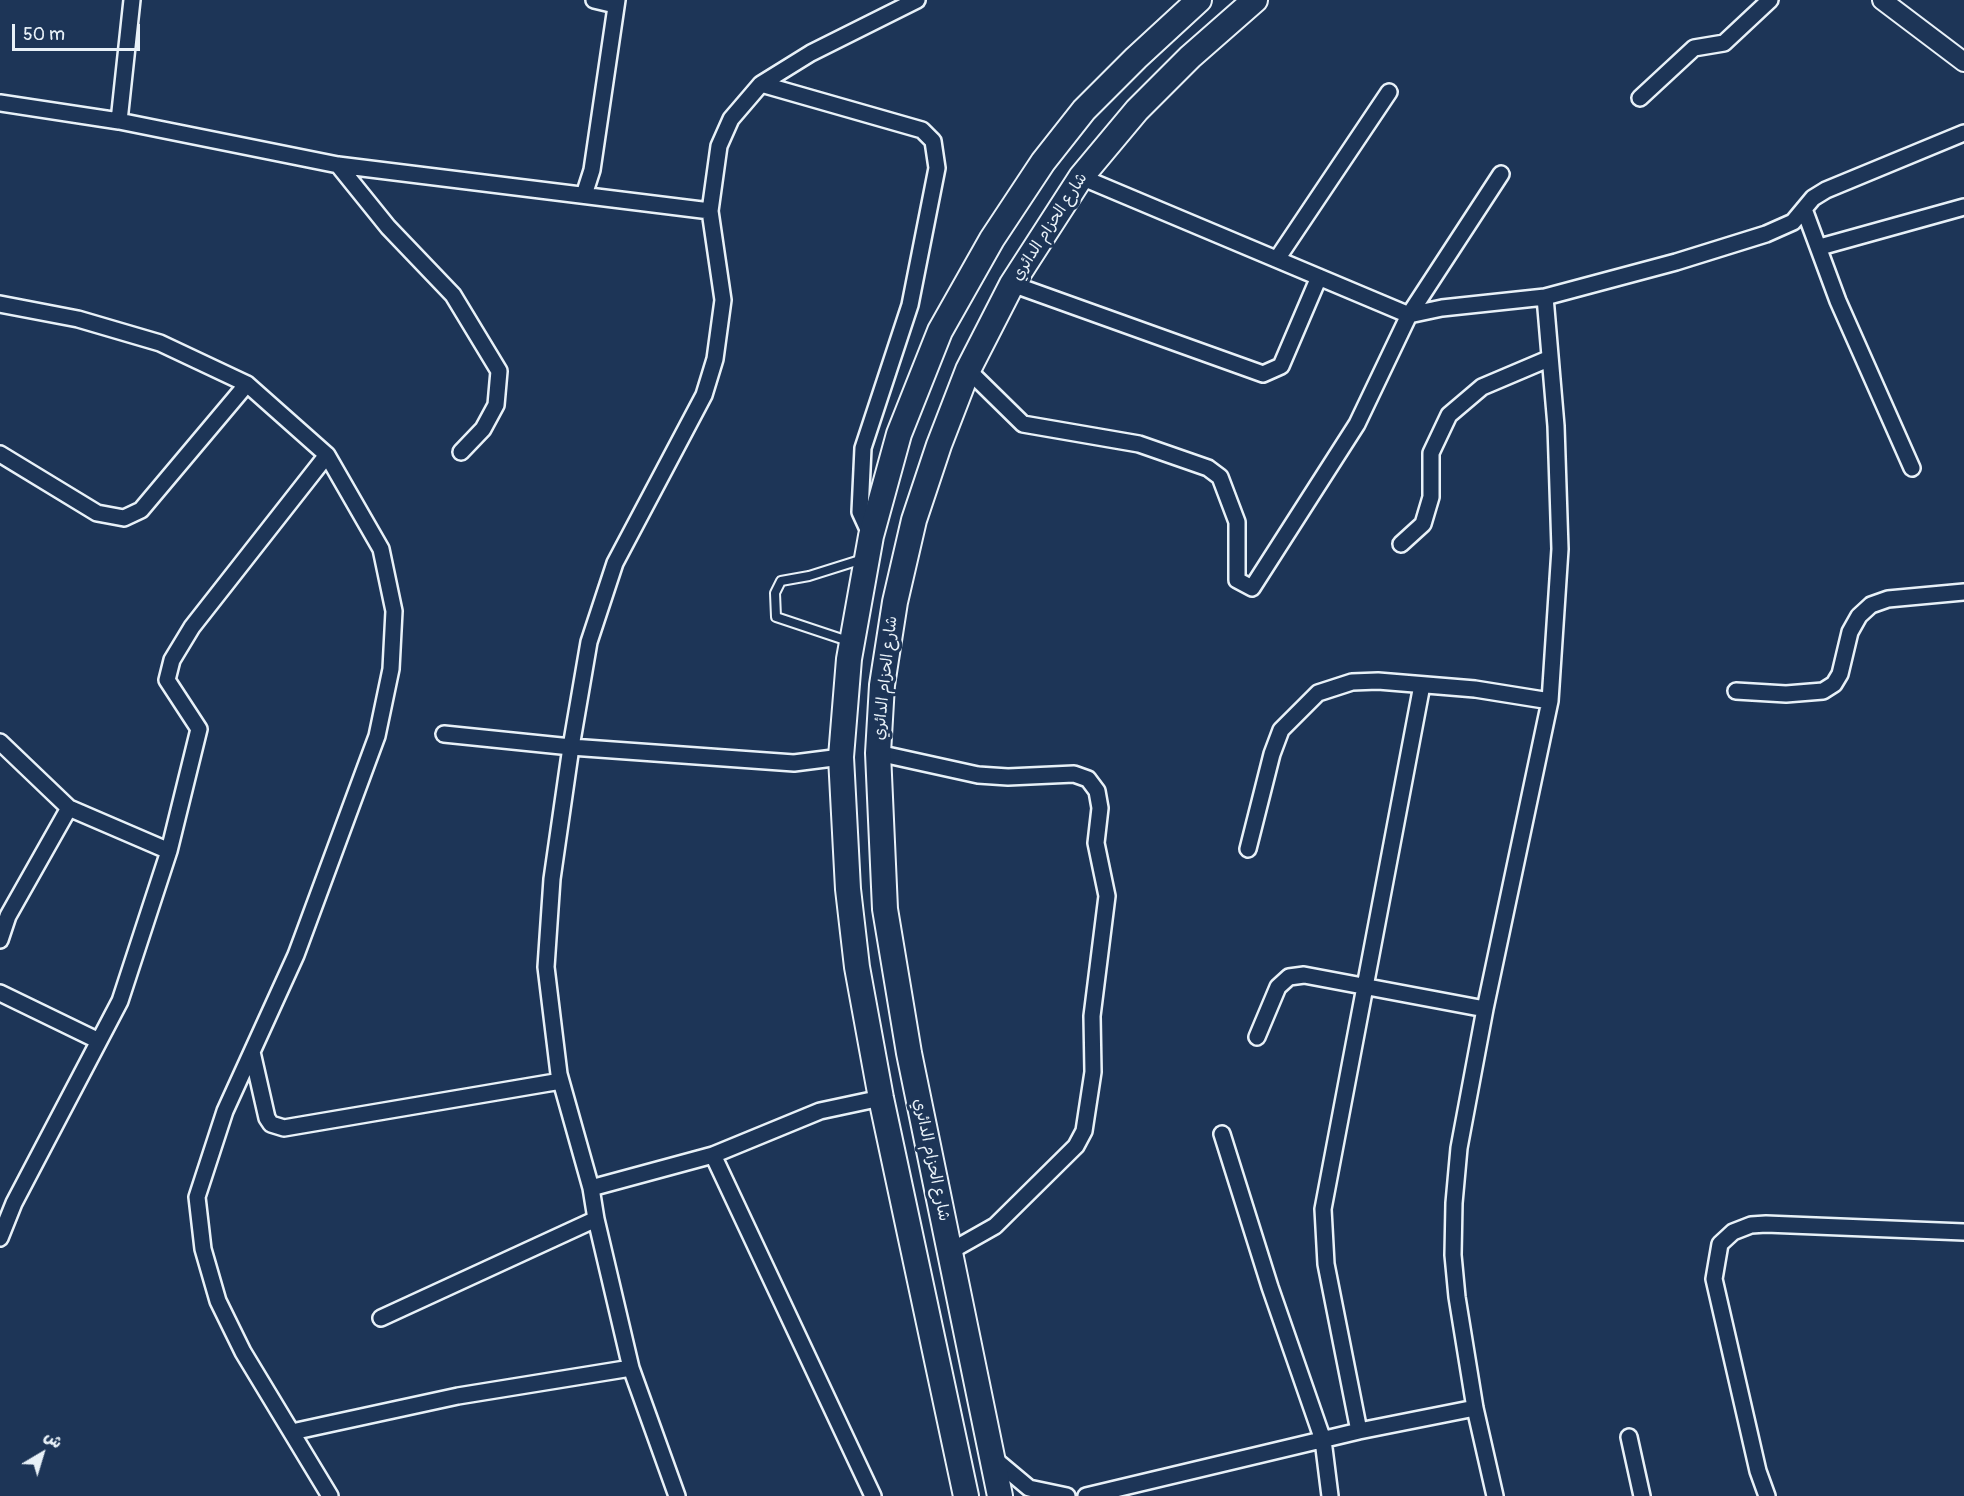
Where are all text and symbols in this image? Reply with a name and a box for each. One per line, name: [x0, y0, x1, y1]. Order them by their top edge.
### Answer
scale bar: [15, 12, 142, 50]
text: 50 m: [23, 23, 65, 46]
street label: شارع الحزام الدائري: [1008, 169, 1092, 285]
street label: شارع الحزام الدائري: [870, 615, 902, 741]
street label: شارع الحزام الدائري: [909, 1097, 953, 1223]
north arrow: [12, 1424, 72, 1484]
text: ش: [40, 1427, 66, 1453]

